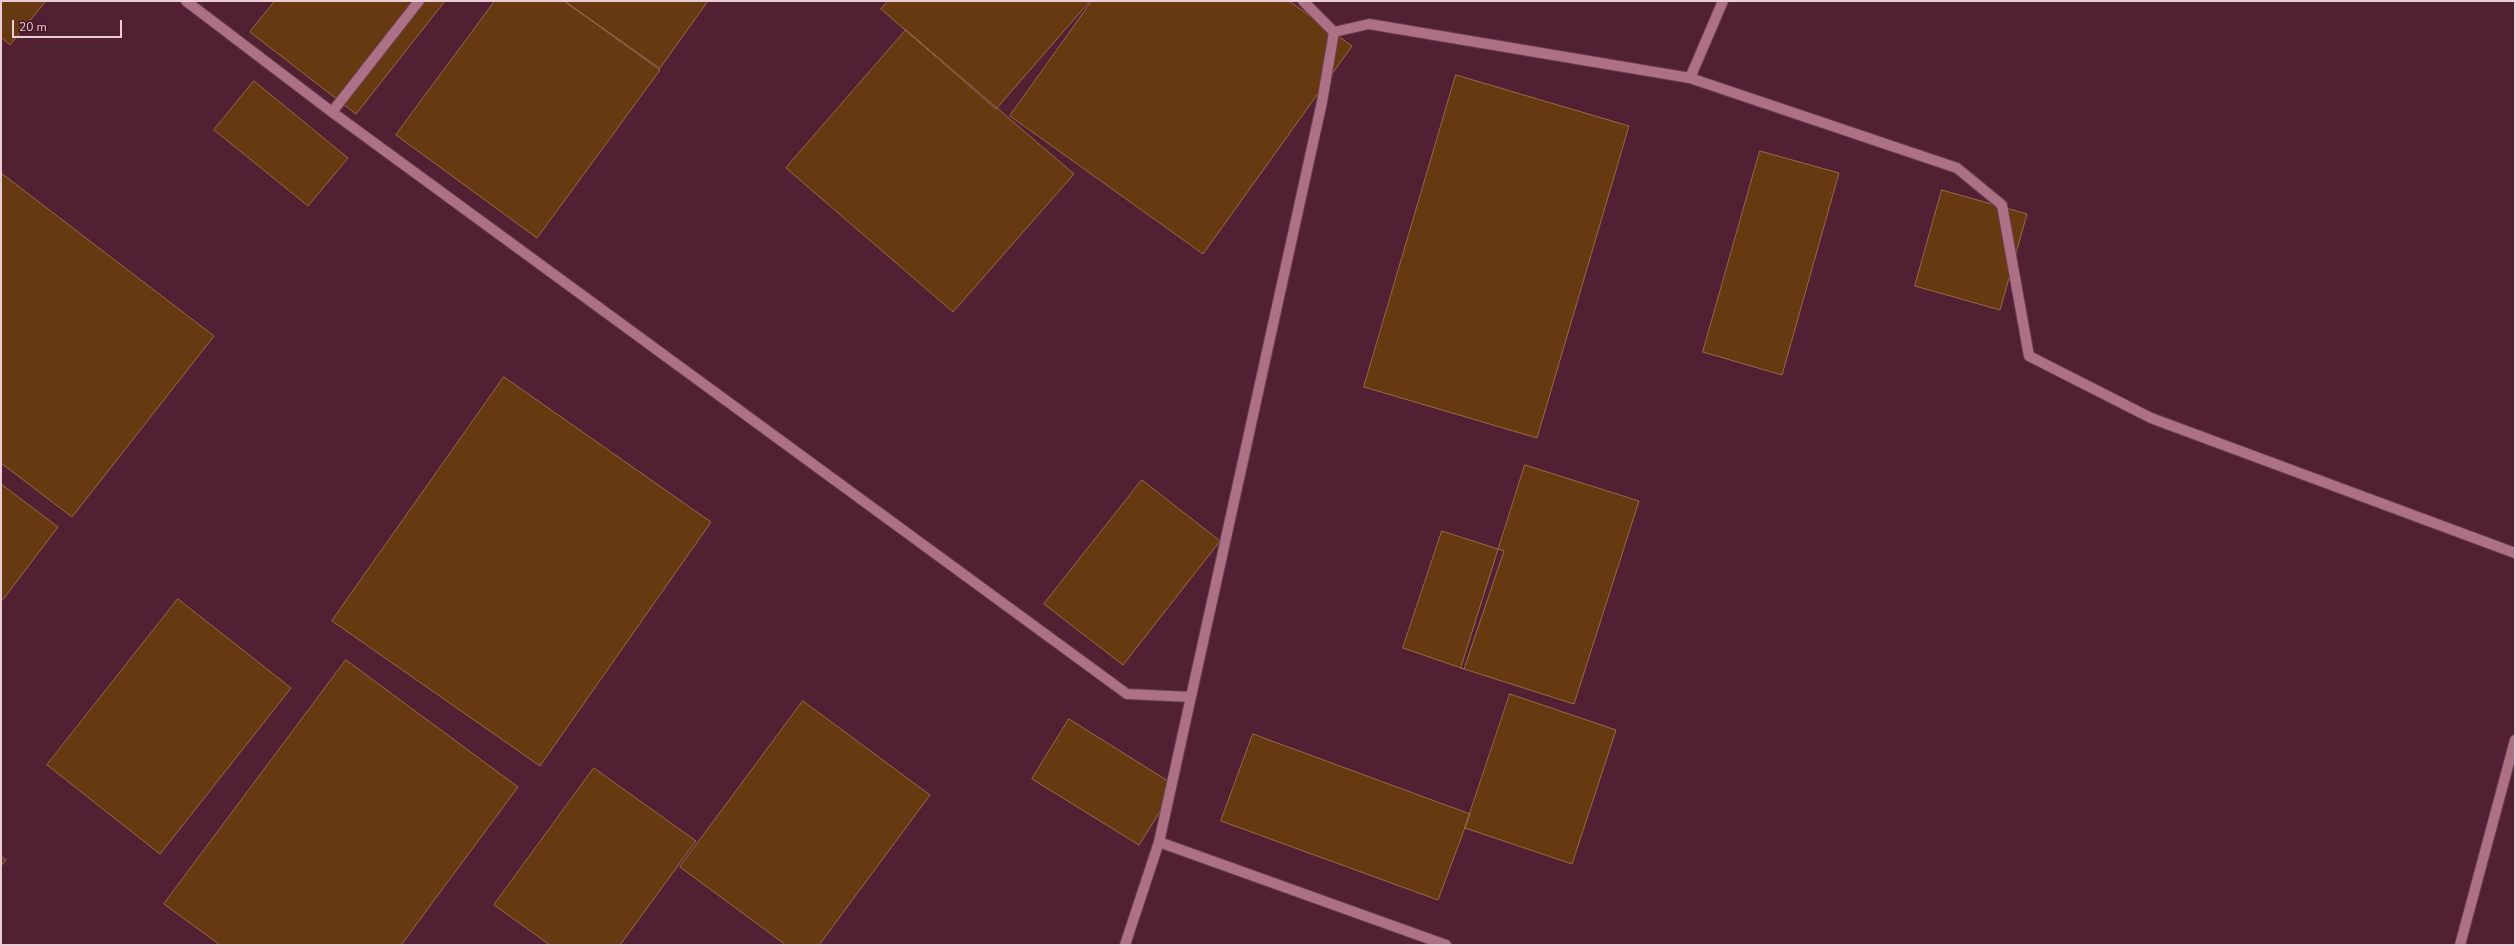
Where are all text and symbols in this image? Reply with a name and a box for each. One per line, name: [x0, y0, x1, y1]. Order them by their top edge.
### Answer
scale bar: [14, 12, 124, 38]
text: 20 m: [19, 19, 47, 35]

